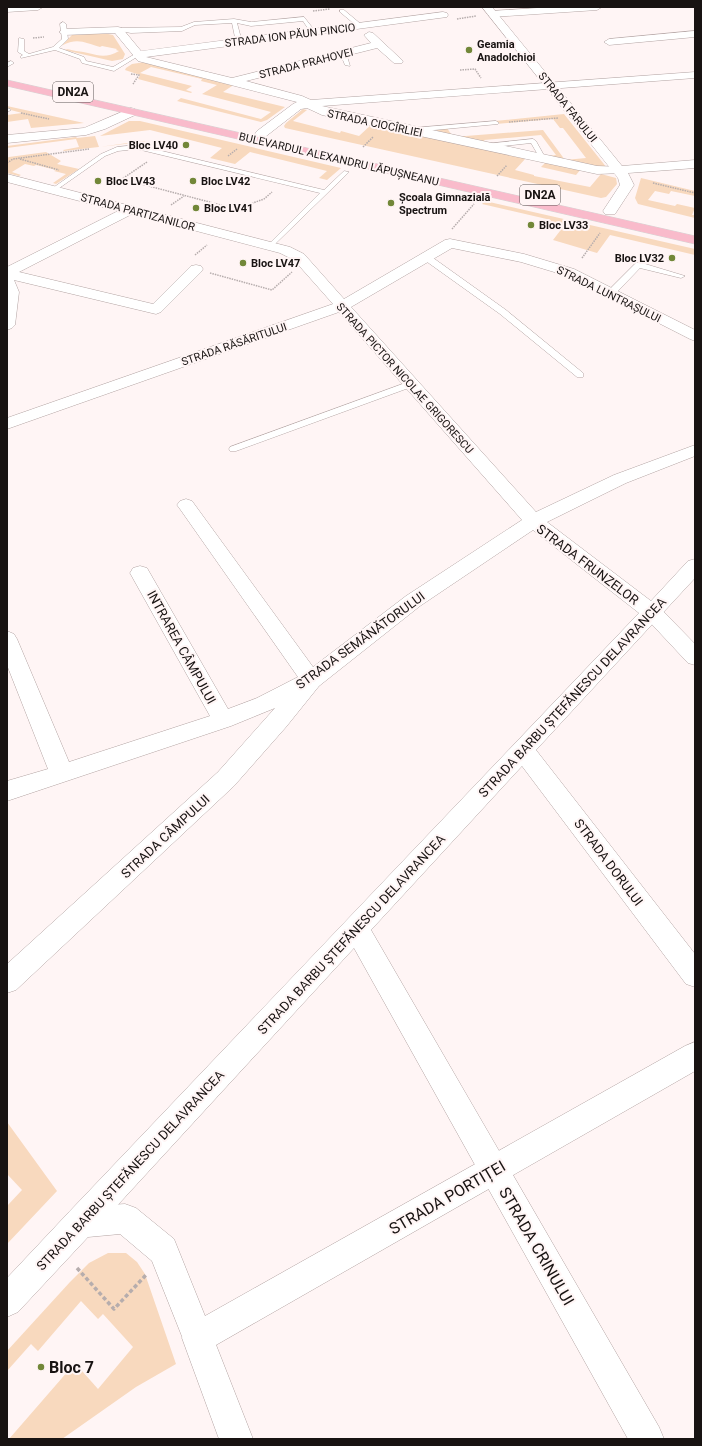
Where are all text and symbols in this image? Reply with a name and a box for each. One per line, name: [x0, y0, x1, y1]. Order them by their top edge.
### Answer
street label: STRADA ION PĂUN PINCIO: [224, 21, 356, 50]
place label: Geamia Anadolchioi: [477, 38, 536, 64]
marker: Geamia Anadolchioi: [464, 45, 474, 55]
street label: STRADA PRAHOVEI: [258, 46, 355, 81]
street label: STRADA FARULUI: [535, 70, 600, 145]
road number: DN2A: [53, 82, 93, 102]
street label: STRADA CIOCÎRLIEI: [326, 107, 424, 140]
street label: BULEVARDUL ALEXANDRU LĂPUȘNEANU: [238, 130, 440, 189]
place label: Bloc LV40: [129, 139, 178, 152]
marker: Bloc LV40: [181, 140, 191, 150]
place label: Bloc LV43: [106, 175, 155, 188]
place label: Bloc LV42: [201, 175, 250, 188]
marker: Bloc LV43: [93, 176, 103, 186]
marker: Bloc LV42: [188, 176, 198, 186]
road number: DN2A: [520, 185, 560, 205]
street label: STRADA PARTIZANILOR: [79, 191, 197, 234]
place label: Școala Gimnazială Spectrum: [399, 191, 490, 217]
marker: Școala Gimnazială Spectrum: [386, 198, 396, 208]
place label: Bloc LV41: [204, 202, 253, 215]
marker: Bloc LV41: [191, 203, 201, 213]
place label: Bloc LV33: [539, 219, 588, 232]
marker: Bloc LV33: [526, 220, 536, 230]
place label: Bloc LV32: [615, 252, 664, 265]
marker: Bloc LV32: [667, 253, 677, 263]
place label: Bloc LV47: [251, 257, 300, 270]
marker: Bloc LV47: [238, 258, 248, 268]
street label: STRADA LUNTRAȘULUI: [554, 264, 663, 325]
street label: STRADA PICTOR NICOLAE GRIGORESCU: [333, 300, 476, 456]
street label: STRADA RĂSĂRITULUI: [180, 320, 289, 369]
street label: STRADA FRUNZELOR: [534, 521, 642, 608]
street label: INTRAREA CÂMPULUI: [144, 588, 219, 707]
street label: STRADA SEMĂNĂTORULUI: [293, 589, 428, 692]
street label: STRADA BARBU ȘTEFĂNESCU DELAVRANCEA: [476, 594, 670, 801]
street label: STRADA CÂMPULUI: [118, 791, 213, 881]
street label: STRADA DORULUI: [571, 816, 646, 909]
street label: STRADA BARBU ȘTEFĂNESCU DELAVRANCEA: [255, 831, 449, 1038]
street label: STRADA BARBU ȘTEFĂNESCU DELAVRANCEA: [34, 1067, 228, 1274]
street label: STRADA PORTIȚEI: [386, 1156, 509, 1239]
street label: STRADA CRINULUI: [495, 1184, 578, 1309]
place label: Bloc 7: [49, 1358, 94, 1377]
marker: Bloc 7: [36, 1362, 46, 1372]

